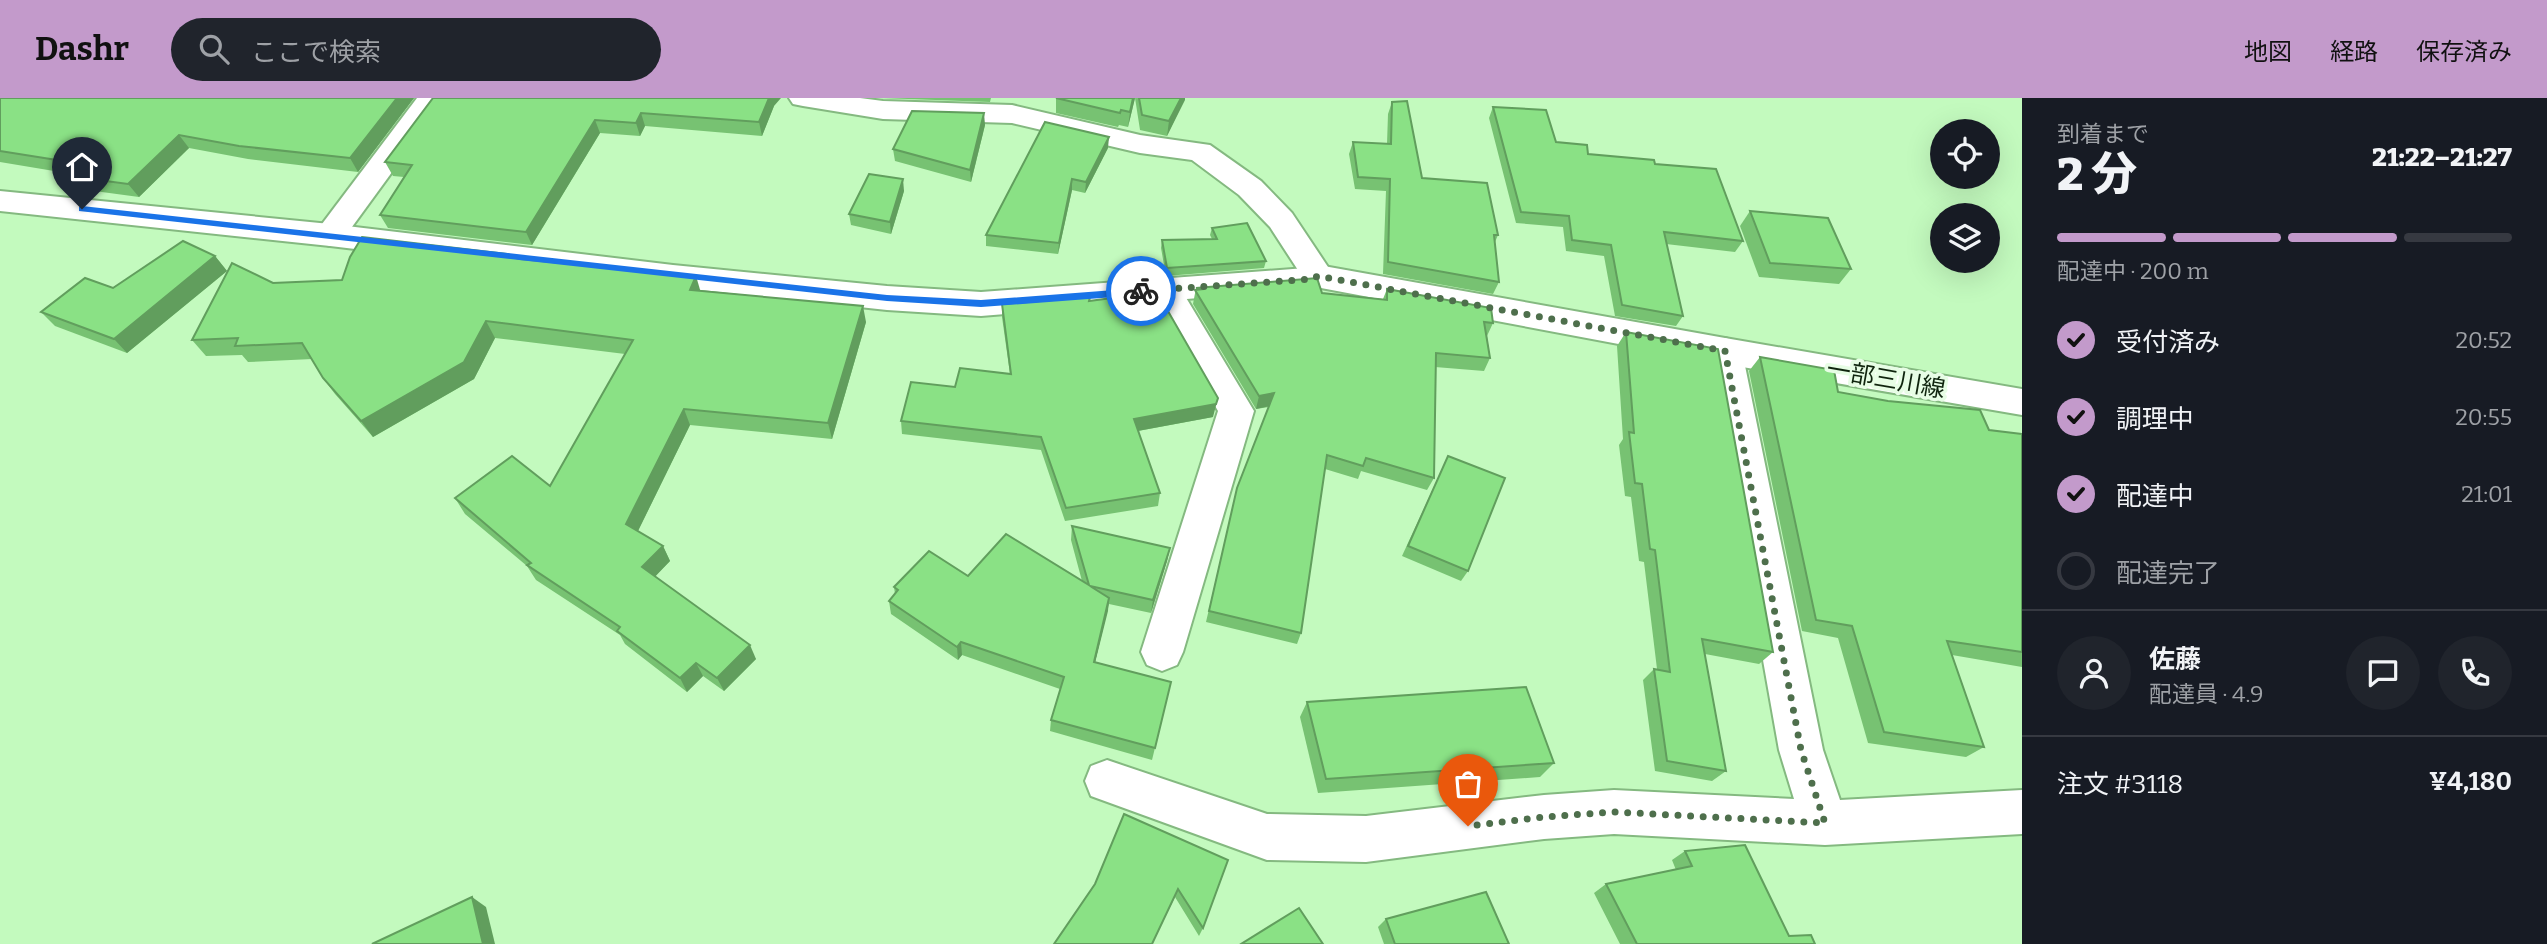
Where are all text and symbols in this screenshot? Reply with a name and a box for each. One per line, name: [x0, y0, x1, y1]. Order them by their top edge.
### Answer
search box: [171, 18, 661, 81]
text: Dashr: [35, 29, 129, 69]
icon: search: [195, 30, 233, 68]
text: ここで検索: [251, 37, 381, 68]
text: 地図: [2244, 38, 2292, 66]
text: 経路: [2330, 38, 2378, 66]
text: 保存済み: [2416, 38, 2512, 66]
map controls: [1930, 119, 2000, 273]
button: locate: [1930, 119, 2000, 189]
text: 到着まで: [2057, 120, 2149, 148]
pin: [52, 137, 112, 209]
text: 21:22–21:27: [2372, 142, 2512, 173]
text: 2 分: [2057, 147, 2137, 202]
icon: home: [63, 148, 101, 186]
button: layers: [1930, 203, 2000, 273]
courier: [1106, 256, 1176, 326]
text: 配達中 · 200 m: [2057, 257, 2209, 285]
icon: bike: [1122, 272, 1160, 310]
icon: check: [2057, 321, 2095, 359]
text: 20:52: [2455, 326, 2512, 354]
text: 受付済み: [2116, 327, 2220, 358]
street label: 一部三川線: [1824, 355, 1948, 403]
icon: check: [2057, 398, 2095, 436]
text: 20:55: [2455, 403, 2512, 431]
text: 調理中: [2116, 404, 2194, 435]
icon: check: [2057, 475, 2095, 513]
text: 21:01: [2461, 480, 2512, 508]
text: 配達中: [2116, 481, 2194, 512]
text: 配達完了: [2116, 558, 2220, 589]
button: person: [2057, 636, 2131, 710]
button: chat: [2346, 636, 2420, 710]
button: phone: [2438, 636, 2512, 710]
text: 佐藤: [2149, 644, 2201, 675]
text: 配達員 · 4.9: [2149, 680, 2263, 708]
pin: [1438, 754, 1498, 826]
icon: bag: [1449, 765, 1487, 803]
text: ¥4,180: [2429, 766, 2512, 797]
text: 注文 #3118: [2057, 769, 2183, 800]

